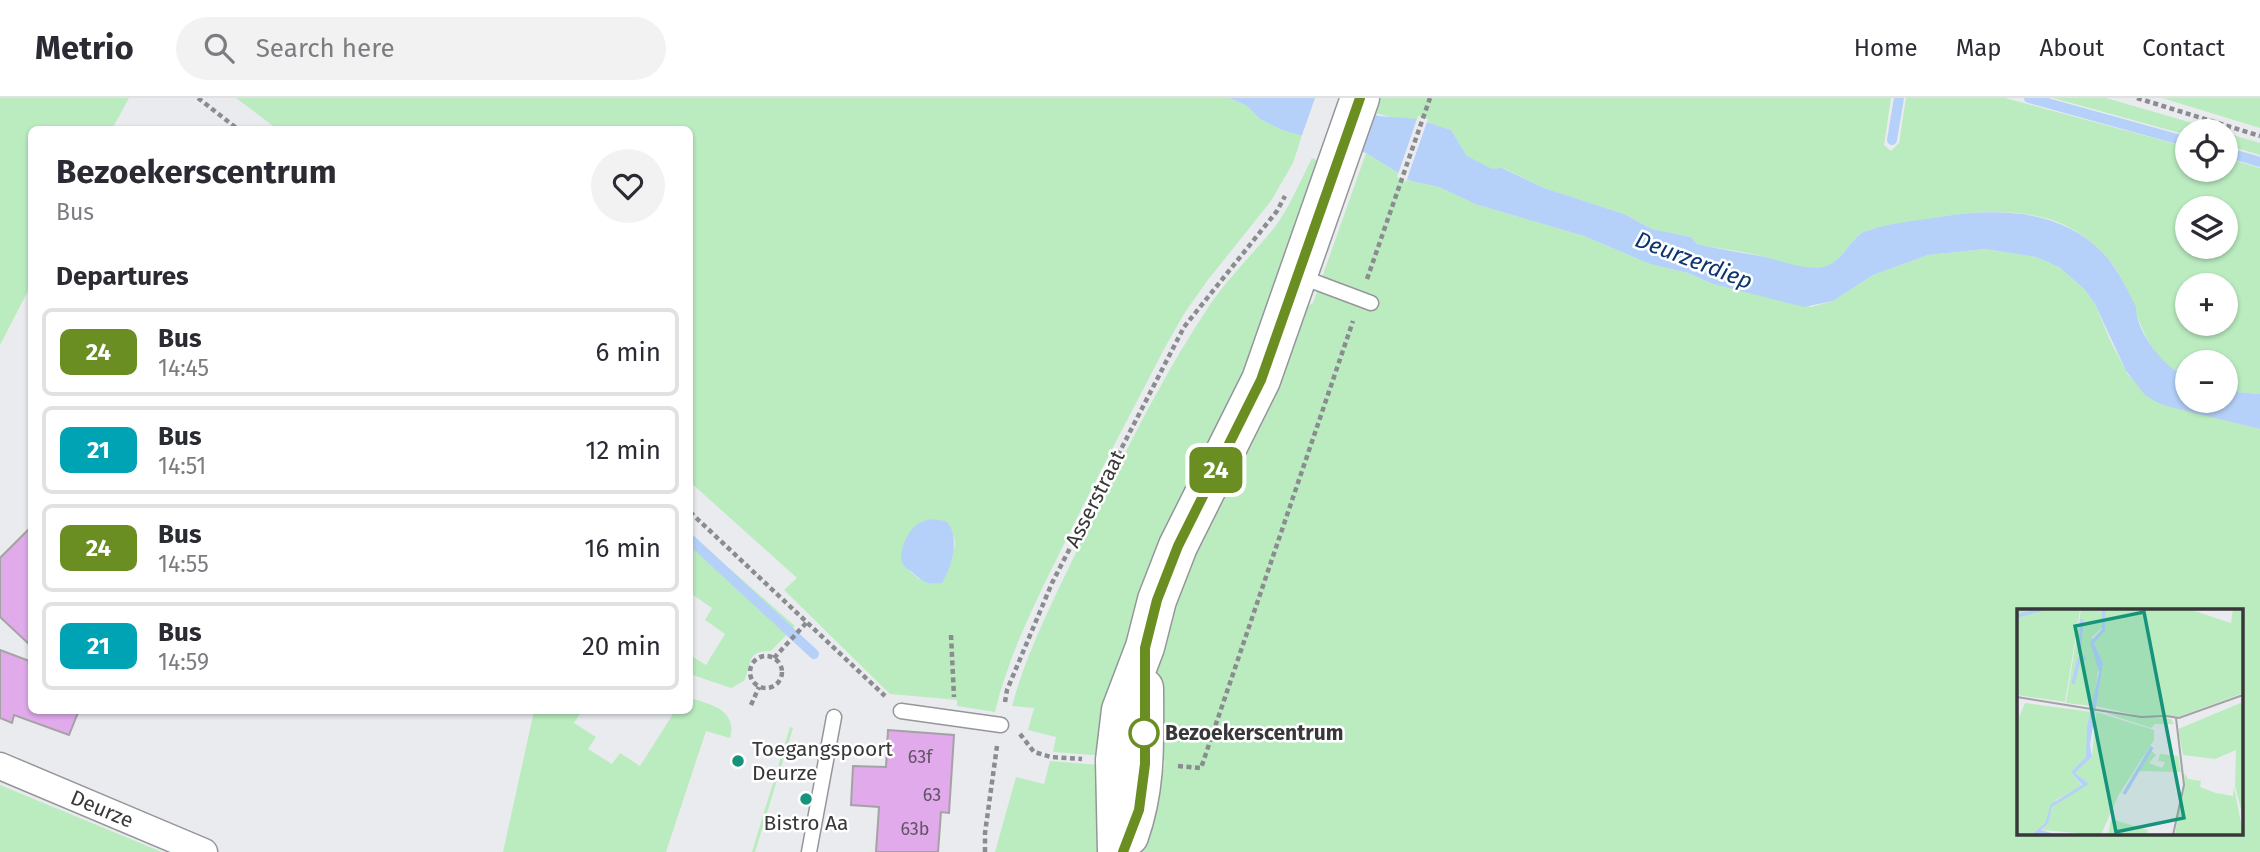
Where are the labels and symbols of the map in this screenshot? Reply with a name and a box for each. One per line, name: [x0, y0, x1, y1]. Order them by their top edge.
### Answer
water label: Deurzerdiep: [1631, 225, 1757, 295]
street label: Asserstraat: [1059, 446, 1131, 552]
line badge: 24: [1184, 447, 1248, 493]
inset map: [2017, 609, 2242, 834]
marker: Bezoekerscentrum: [1129, 718, 1159, 748]
place label: Bezoekerscentrum: [1165, 720, 1344, 746]
place label: Toegangspoort Deurze: [752, 736, 893, 786]
house number: 63f: [908, 746, 934, 768]
marker: Toegangspoort Deurze: [730, 753, 746, 769]
street label: Deurze: [67, 784, 137, 834]
house number: 63: [923, 784, 941, 806]
marker: Bistro Aa: [798, 791, 814, 807]
place label: Bistro Aa: [764, 810, 848, 836]
house number: 63b: [900, 818, 930, 840]

